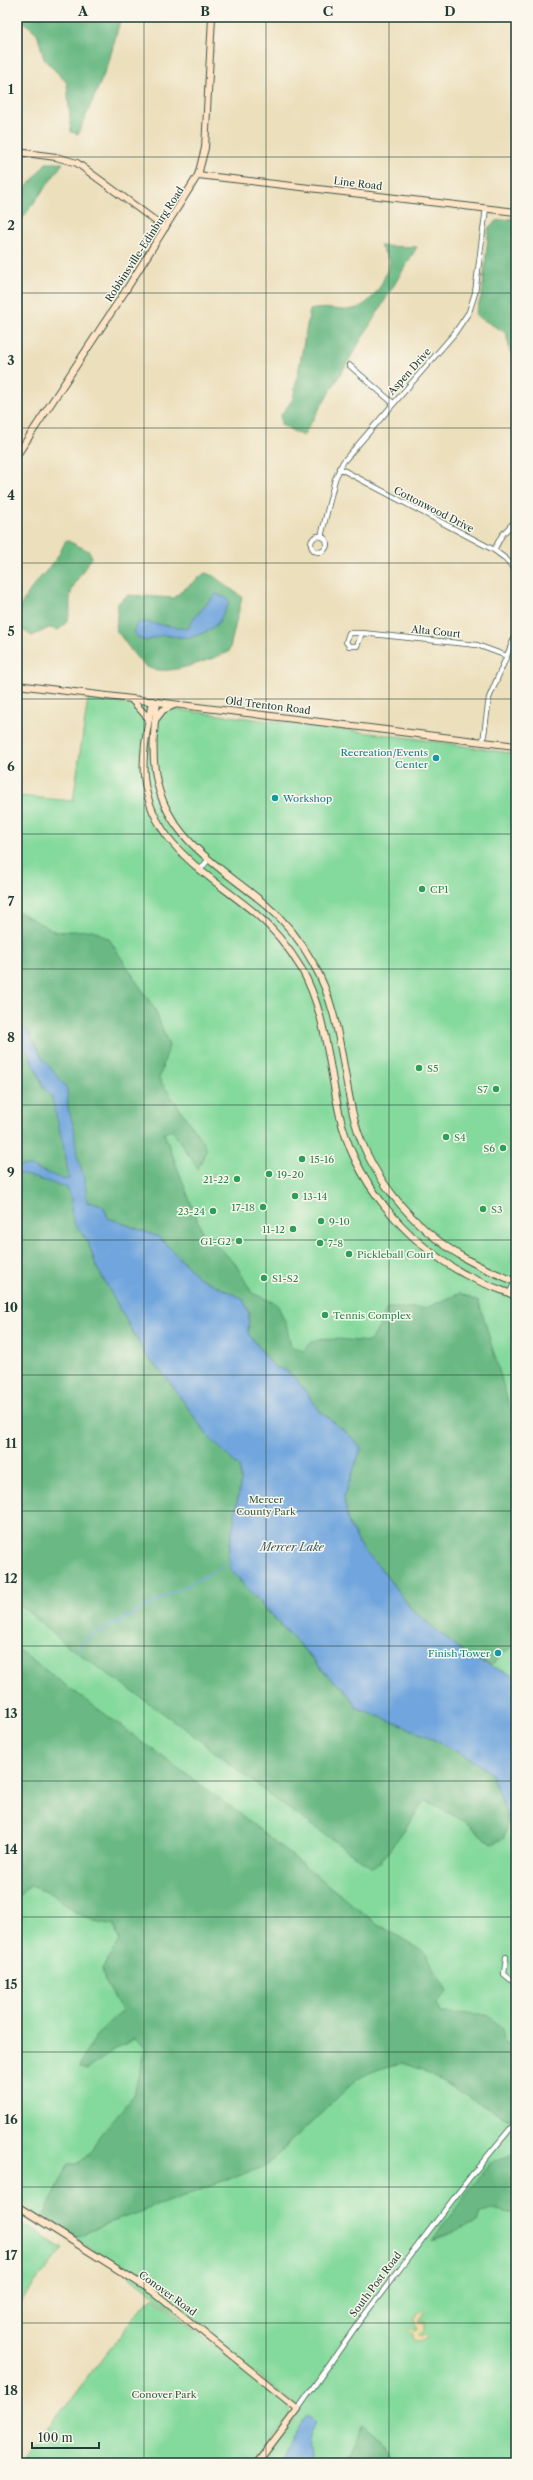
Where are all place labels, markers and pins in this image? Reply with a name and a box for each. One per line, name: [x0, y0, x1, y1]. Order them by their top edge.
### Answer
place label: Recreation/Events Center: [341, 746, 429, 771]
marker: Recreation/Events Center: [431, 753, 441, 763]
place label: Workshop: [282, 792, 332, 805]
marker: Workshop: [270, 793, 280, 803]
place label: CP1: [430, 883, 449, 896]
marker: CP1: [417, 884, 427, 894]
place label: S5: [427, 1062, 438, 1075]
marker: S5: [414, 1063, 424, 1073]
place label: S7: [477, 1083, 488, 1096]
marker: S7: [491, 1084, 501, 1094]
place label: S4: [454, 1131, 466, 1144]
marker: S4: [441, 1132, 451, 1142]
place label: S6: [483, 1142, 495, 1155]
marker: S6: [498, 1143, 508, 1153]
place label: 15-16: [310, 1153, 334, 1166]
marker: 15-16: [297, 1154, 307, 1164]
place label: 19-20: [277, 1168, 304, 1181]
marker: 19-20: [264, 1169, 274, 1179]
place label: 21-22: [203, 1173, 229, 1186]
marker: 21-22: [232, 1174, 242, 1184]
place label: 13-14: [303, 1190, 327, 1203]
marker: 13-14: [290, 1191, 300, 1201]
place label: 17-18: [232, 1201, 255, 1214]
marker: 17-18: [258, 1202, 268, 1212]
place label: S3: [491, 1203, 503, 1216]
marker: S3: [478, 1204, 488, 1214]
place label: 23-24: [178, 1205, 205, 1218]
marker: 23-24: [208, 1206, 218, 1216]
place label: 9-10: [329, 1215, 350, 1228]
marker: 9-10: [316, 1216, 326, 1226]
place label: 11-12: [262, 1223, 285, 1236]
marker: 11-12: [288, 1224, 298, 1234]
place label: G1-G2: [200, 1235, 231, 1248]
marker: G1-G2: [234, 1236, 244, 1246]
place label: 7-8: [328, 1237, 343, 1250]
marker: 7-8: [315, 1238, 325, 1248]
place label: Pickleball Court: [357, 1248, 434, 1261]
marker: Pickleball Court: [344, 1249, 354, 1259]
place label: S1-S2: [272, 1272, 299, 1285]
marker: S1-S2: [259, 1273, 269, 1283]
place label: Tennis Complex: [333, 1309, 411, 1322]
marker: Tennis Complex: [320, 1310, 330, 1320]
place label: Finish Tower: [428, 1647, 491, 1660]
marker: Finish Tower: [493, 1648, 503, 1658]

